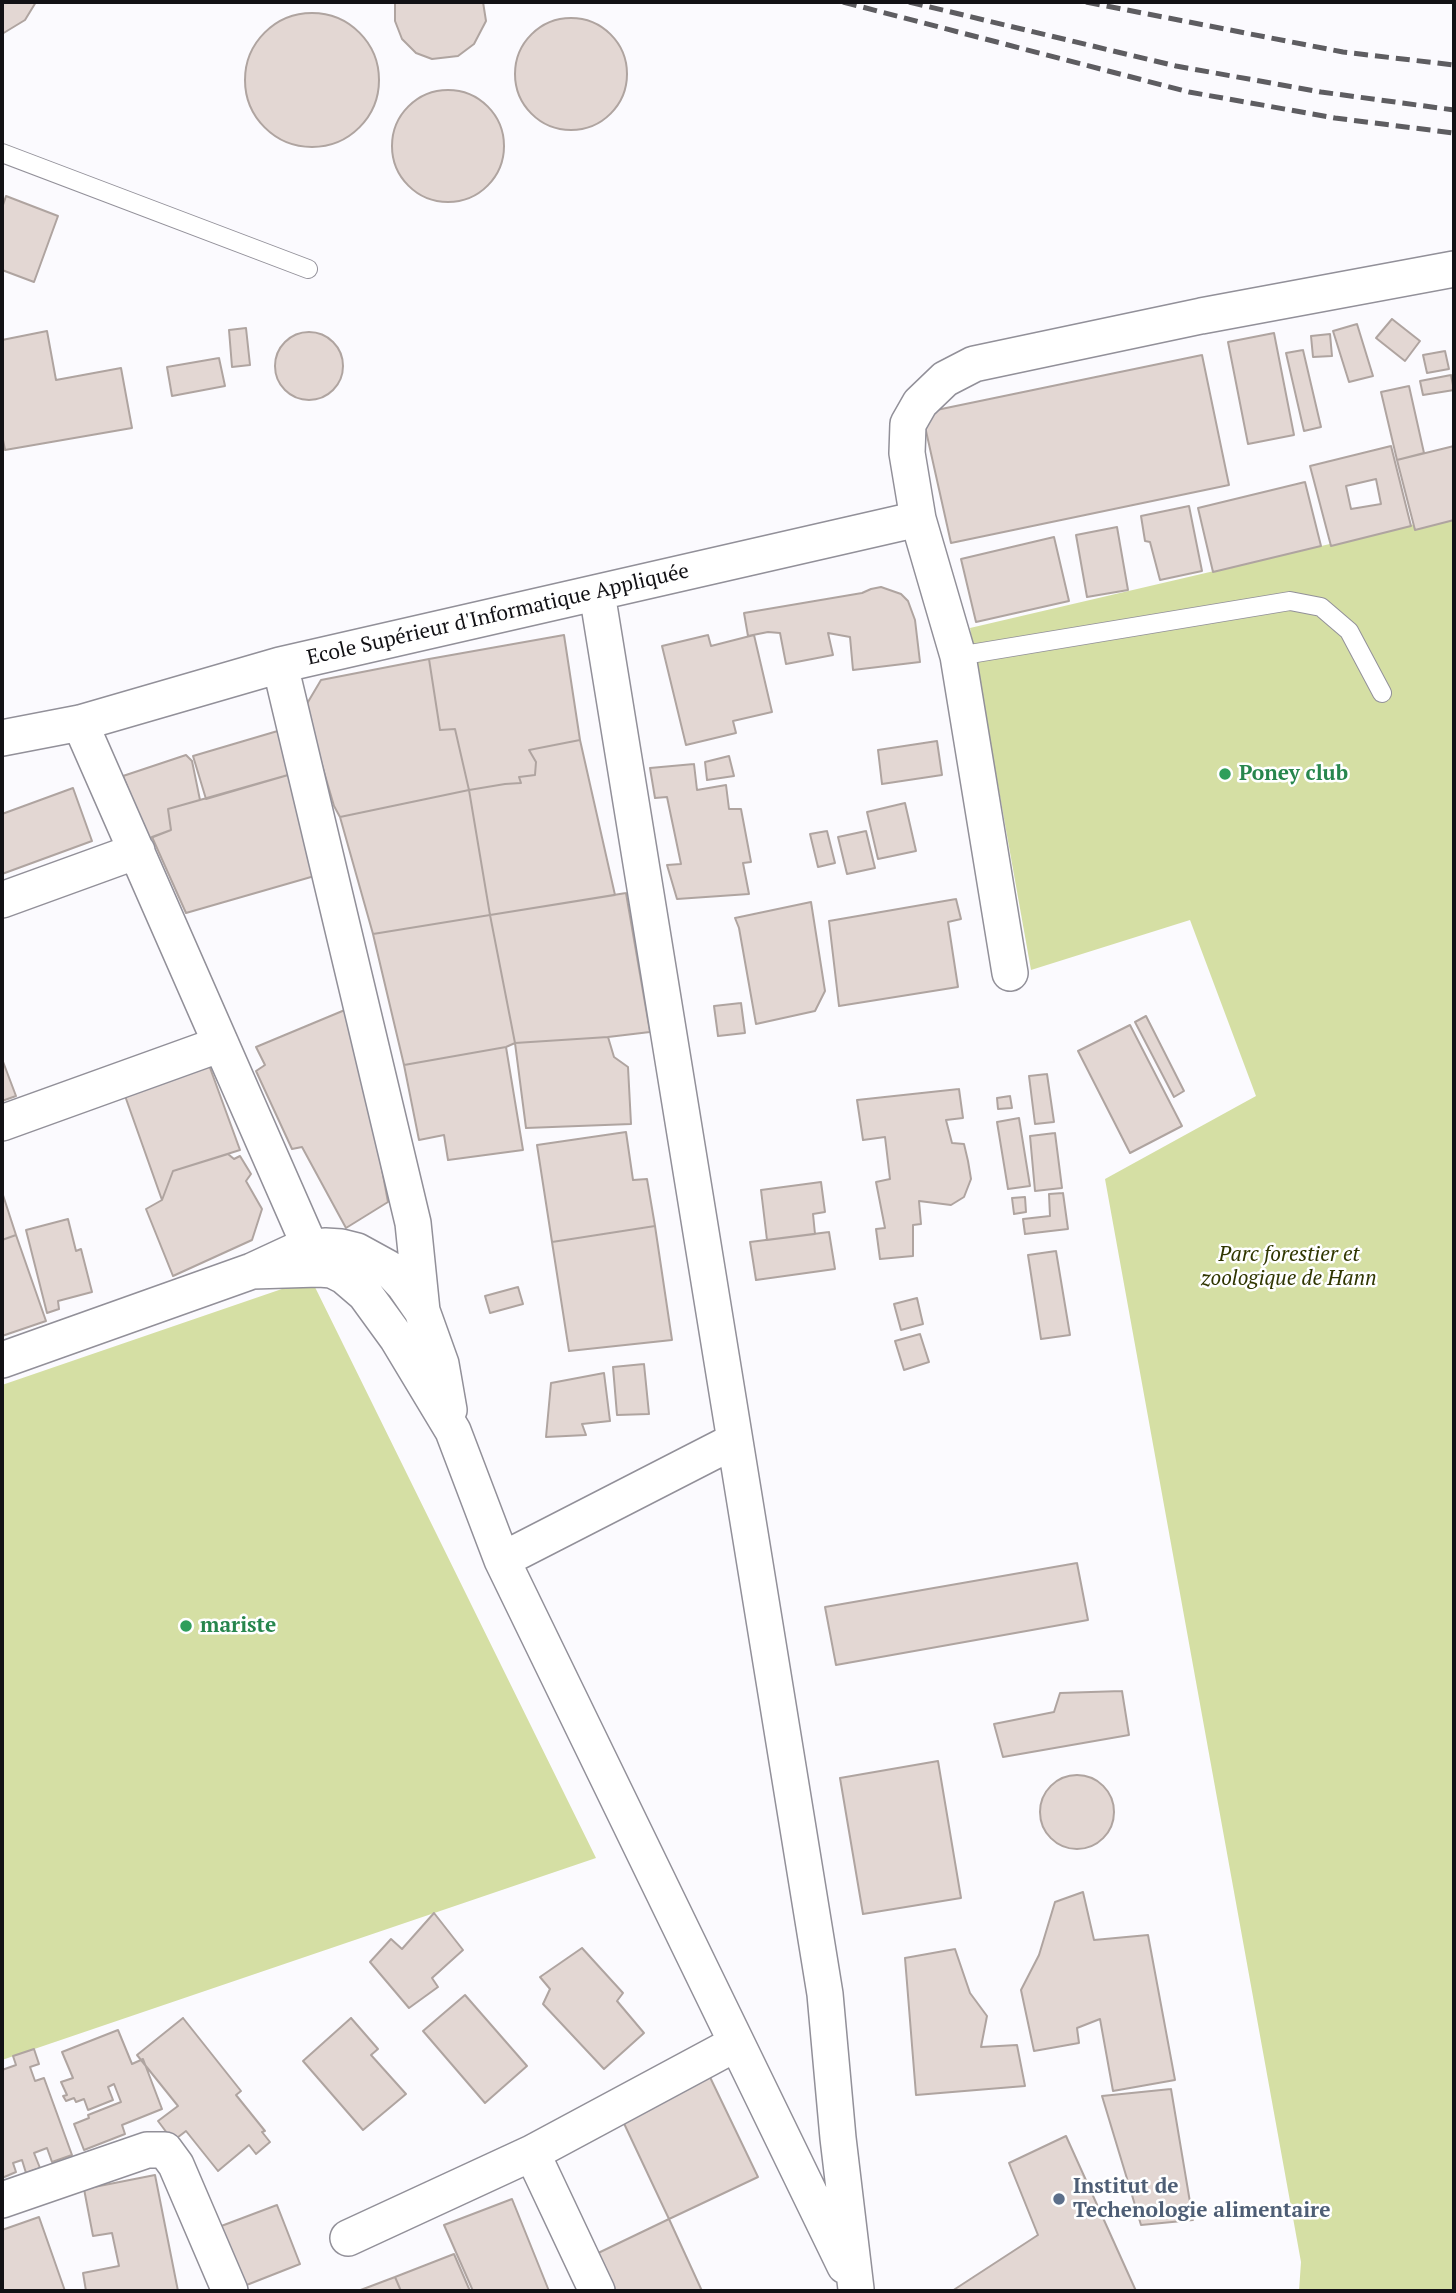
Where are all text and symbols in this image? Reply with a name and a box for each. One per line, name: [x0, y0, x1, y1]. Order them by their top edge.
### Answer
street label: Ecole Supérieur d'Informatique Appliquée: [305, 559, 691, 671]
place label: Poney club: [1239, 761, 1348, 787]
marker: Poney club: [1217, 766, 1233, 782]
park label: Parc forestier et zoologique de Hann: [1201, 1242, 1377, 1292]
place label: mariste: [200, 1613, 276, 1639]
marker: mariste: [178, 1618, 194, 1634]
place label: Institut de Techenologie alimentaire: [1073, 2174, 1330, 2224]
marker: Institut de Techenologie alimentaire: [1051, 2191, 1067, 2207]

